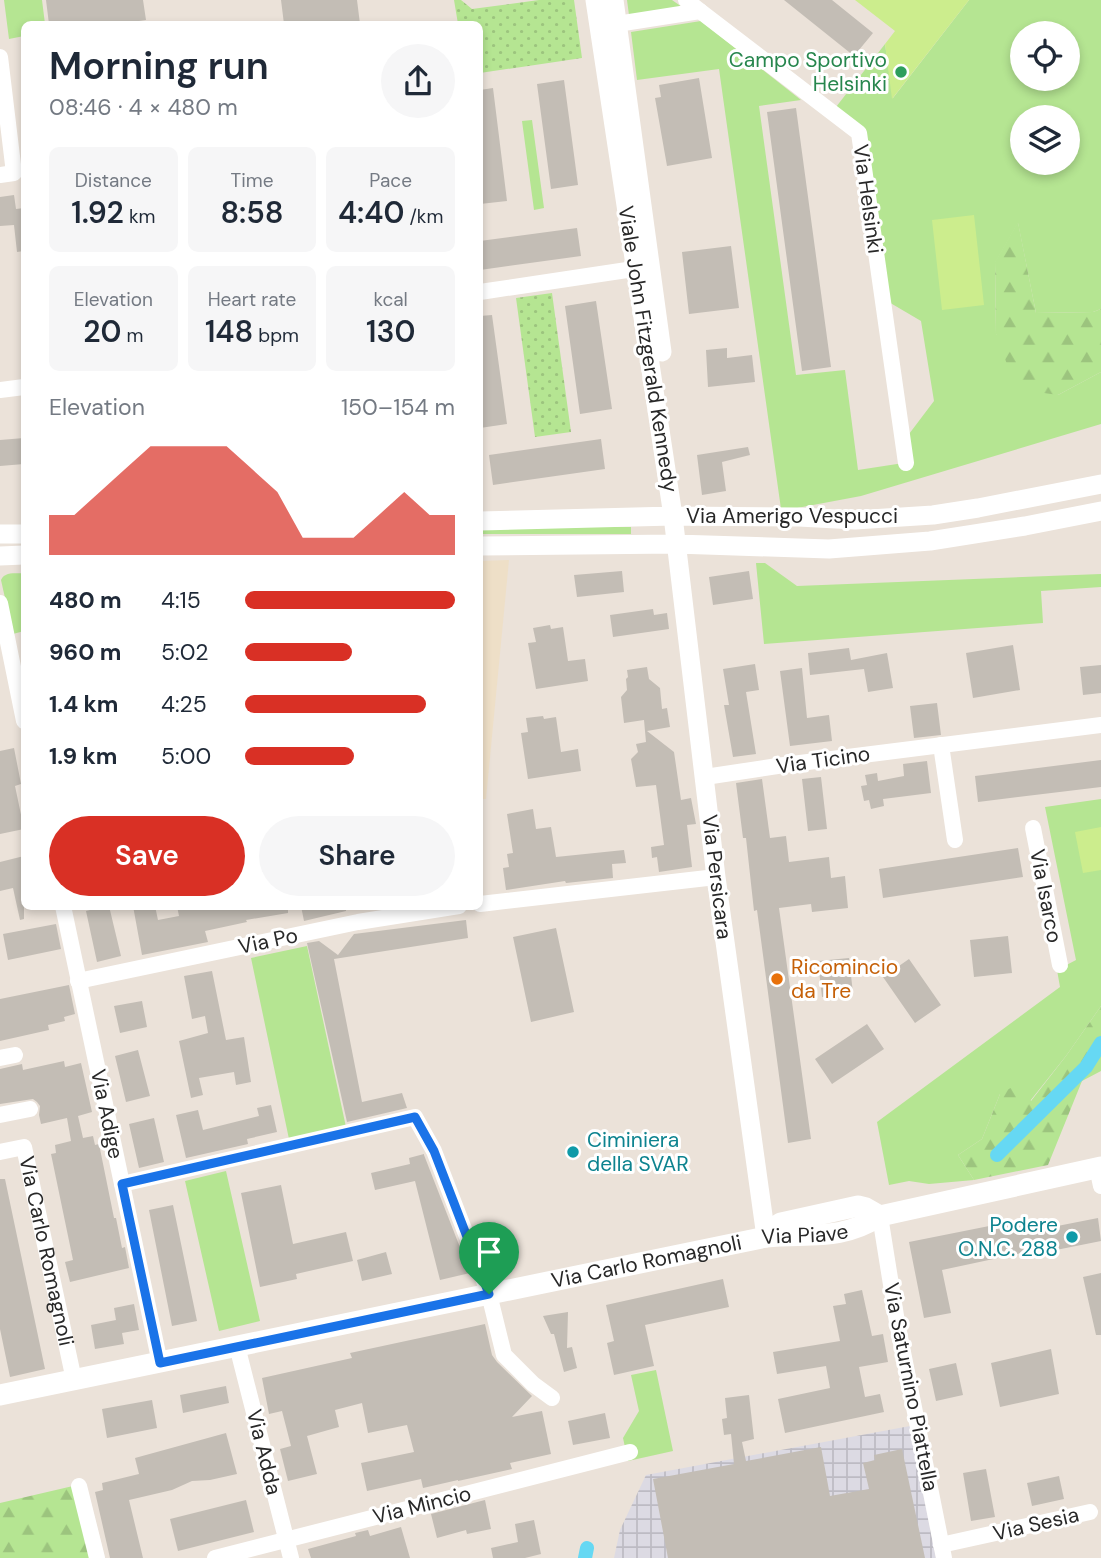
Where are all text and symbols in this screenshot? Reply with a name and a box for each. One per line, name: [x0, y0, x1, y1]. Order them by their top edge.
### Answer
map controls: [1010, 21, 1080, 175]
button: locate: [1010, 21, 1080, 91]
text: Morning run: [49, 41, 269, 91]
button: share: [381, 44, 455, 118]
place label: Campo Sportivo Helsinki: [729, 46, 887, 98]
marker: Campo Sportivo Helsinki: [893, 64, 909, 80]
text: 08:46 · 4 × 480 m: [49, 92, 238, 122]
button: layers: [1010, 105, 1080, 175]
street label: Via Helsinki: [846, 142, 890, 256]
text: Distance: [75, 168, 152, 193]
text: Time: [231, 168, 273, 193]
text: Pace: [369, 168, 412, 193]
text: 1.92: [71, 193, 124, 232]
text: 8:58: [220, 193, 284, 232]
text: 4:40: [338, 193, 404, 232]
text: km: [124, 204, 155, 229]
text: /km: [404, 204, 443, 229]
street label: Viale John Fitzgerald Kennedy: [612, 204, 685, 495]
text: Elevation: [74, 287, 153, 312]
text: Heart rate: [208, 287, 296, 312]
text: kcal: [373, 287, 408, 312]
text: 20: [83, 312, 121, 351]
text: 148: [205, 312, 253, 351]
text: 130: [366, 312, 415, 351]
text: m: [121, 323, 143, 348]
text: bpm: [253, 323, 299, 348]
text: Elevation: [49, 392, 145, 422]
text: 150–154 m: [341, 392, 455, 422]
street label: Via Amerigo Vespucci: [686, 502, 898, 530]
text: 480 m: [49, 585, 122, 615]
text: 4:15: [161, 585, 201, 615]
text: 960 m: [49, 637, 121, 667]
text: 5:02: [161, 637, 208, 667]
text: 1.4 km: [49, 689, 118, 719]
text: 4:25: [161, 689, 207, 719]
street label: Via Ticino: [774, 740, 872, 780]
text: 1.9 km: [49, 741, 117, 771]
text: 5:00: [161, 741, 211, 771]
street label: Via Persicara: [695, 813, 739, 941]
button: Save: [49, 816, 245, 896]
button: Share: [259, 816, 455, 896]
street label: Via Isarco: [1023, 847, 1069, 945]
street label: Via Po: [236, 921, 300, 961]
place label: Ricomincio da Tre: [791, 953, 898, 1005]
marker: Ricomincio da Tre: [769, 971, 785, 987]
street label: Via Adige: [84, 1067, 130, 1161]
place label: Ciminiera della SVAR: [587, 1126, 689, 1178]
marker: Ciminiera della SVAR: [565, 1144, 581, 1160]
street label: Via Carlo Romagnoli: [12, 1154, 80, 1349]
place label: Podere O.N.C. 288: [958, 1211, 1058, 1263]
street label: Via Piave: [760, 1217, 851, 1251]
pin: [459, 1222, 519, 1294]
street label: Via Carlo Romagnoli: [549, 1228, 744, 1295]
marker: Podere O.N.C. 288: [1064, 1229, 1080, 1245]
icon: arrive: [470, 1233, 508, 1271]
street label: Via Saturnino Piattella: [877, 1280, 945, 1494]
street label: Via Adda: [240, 1406, 288, 1498]
street label: Via Mincio: [370, 1479, 474, 1531]
street label: Via Sesia: [990, 1501, 1082, 1547]

